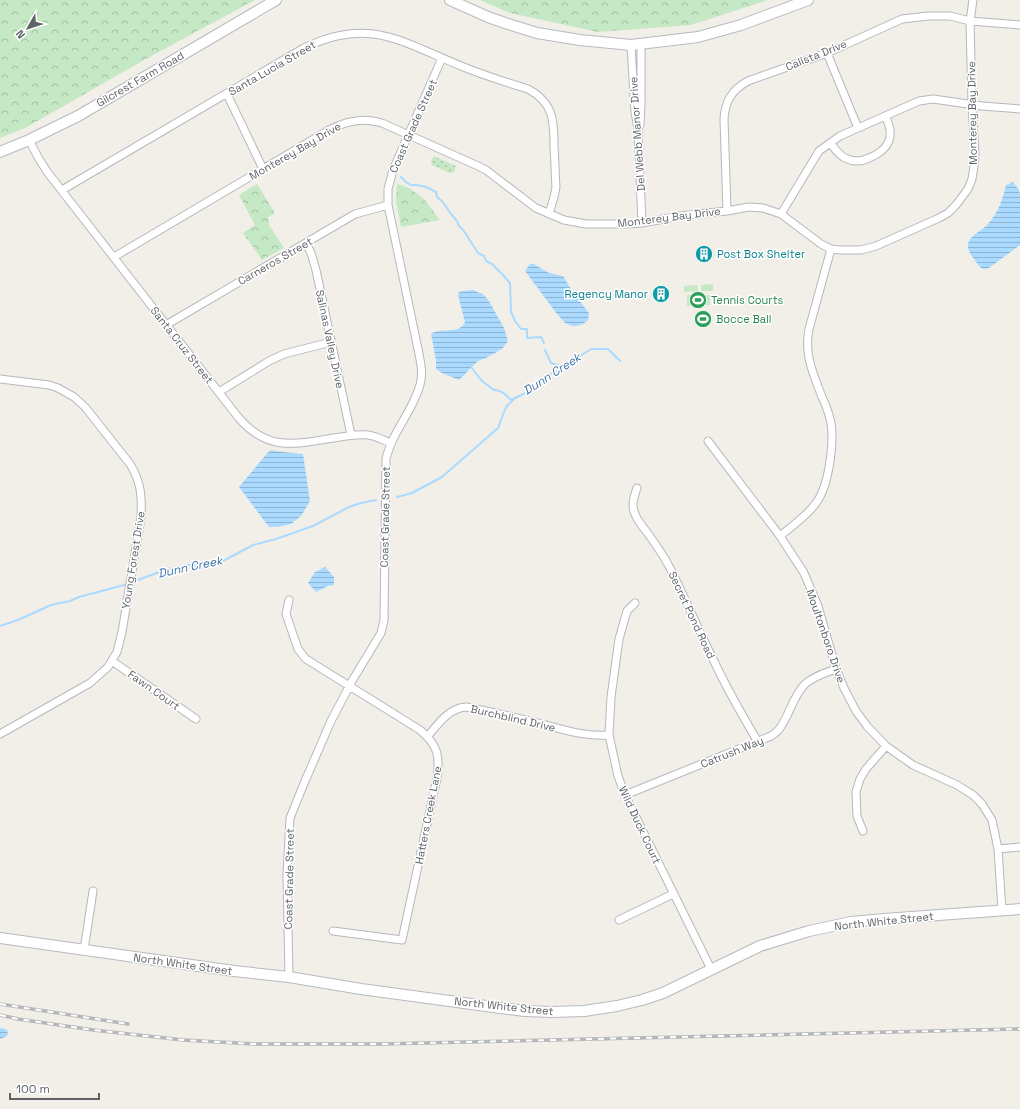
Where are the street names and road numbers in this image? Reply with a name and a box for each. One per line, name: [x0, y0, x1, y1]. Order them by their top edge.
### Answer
street label: Calista Drive: [783, 36, 849, 74]
street label: Santa Lucia Street: [226, 37, 318, 99]
street label: Gilcrest Farm Road: [94, 48, 186, 110]
street label: Monterey Bay Drive: [964, 61, 980, 165]
street label: Del Webb Manor Drive: [626, 76, 648, 192]
street label: Coast Grade Street: [386, 77, 440, 175]
street label: Monterey Bay Drive: [247, 119, 343, 183]
street label: Monterey Bay Drive: [617, 204, 721, 230]
street label: Carneros Street: [235, 234, 315, 288]
street label: Salinas Valley Drive: [313, 288, 347, 390]
street label: Santa Cruz Street: [148, 304, 216, 386]
street label: Coast Grade Street: [377, 466, 393, 568]
street label: Young Forest Drive: [118, 510, 148, 610]
street label: Secret Pond Road: [666, 569, 718, 661]
street label: Moultonboro Drive: [803, 587, 849, 685]
street label: Fawn Court: [125, 667, 183, 713]
street label: Burchblind Drive: [469, 701, 557, 735]
street label: Catrush Way: [698, 733, 766, 771]
street label: Hatters Creek Lane: [412, 765, 444, 865]
street label: Wild Duck Court: [616, 784, 664, 866]
street label: Coast Grade Street: [281, 828, 297, 930]
street label: North White Street: [834, 909, 934, 933]
street label: North White Street: [133, 950, 233, 978]
street label: North White Street: [454, 994, 554, 1018]

